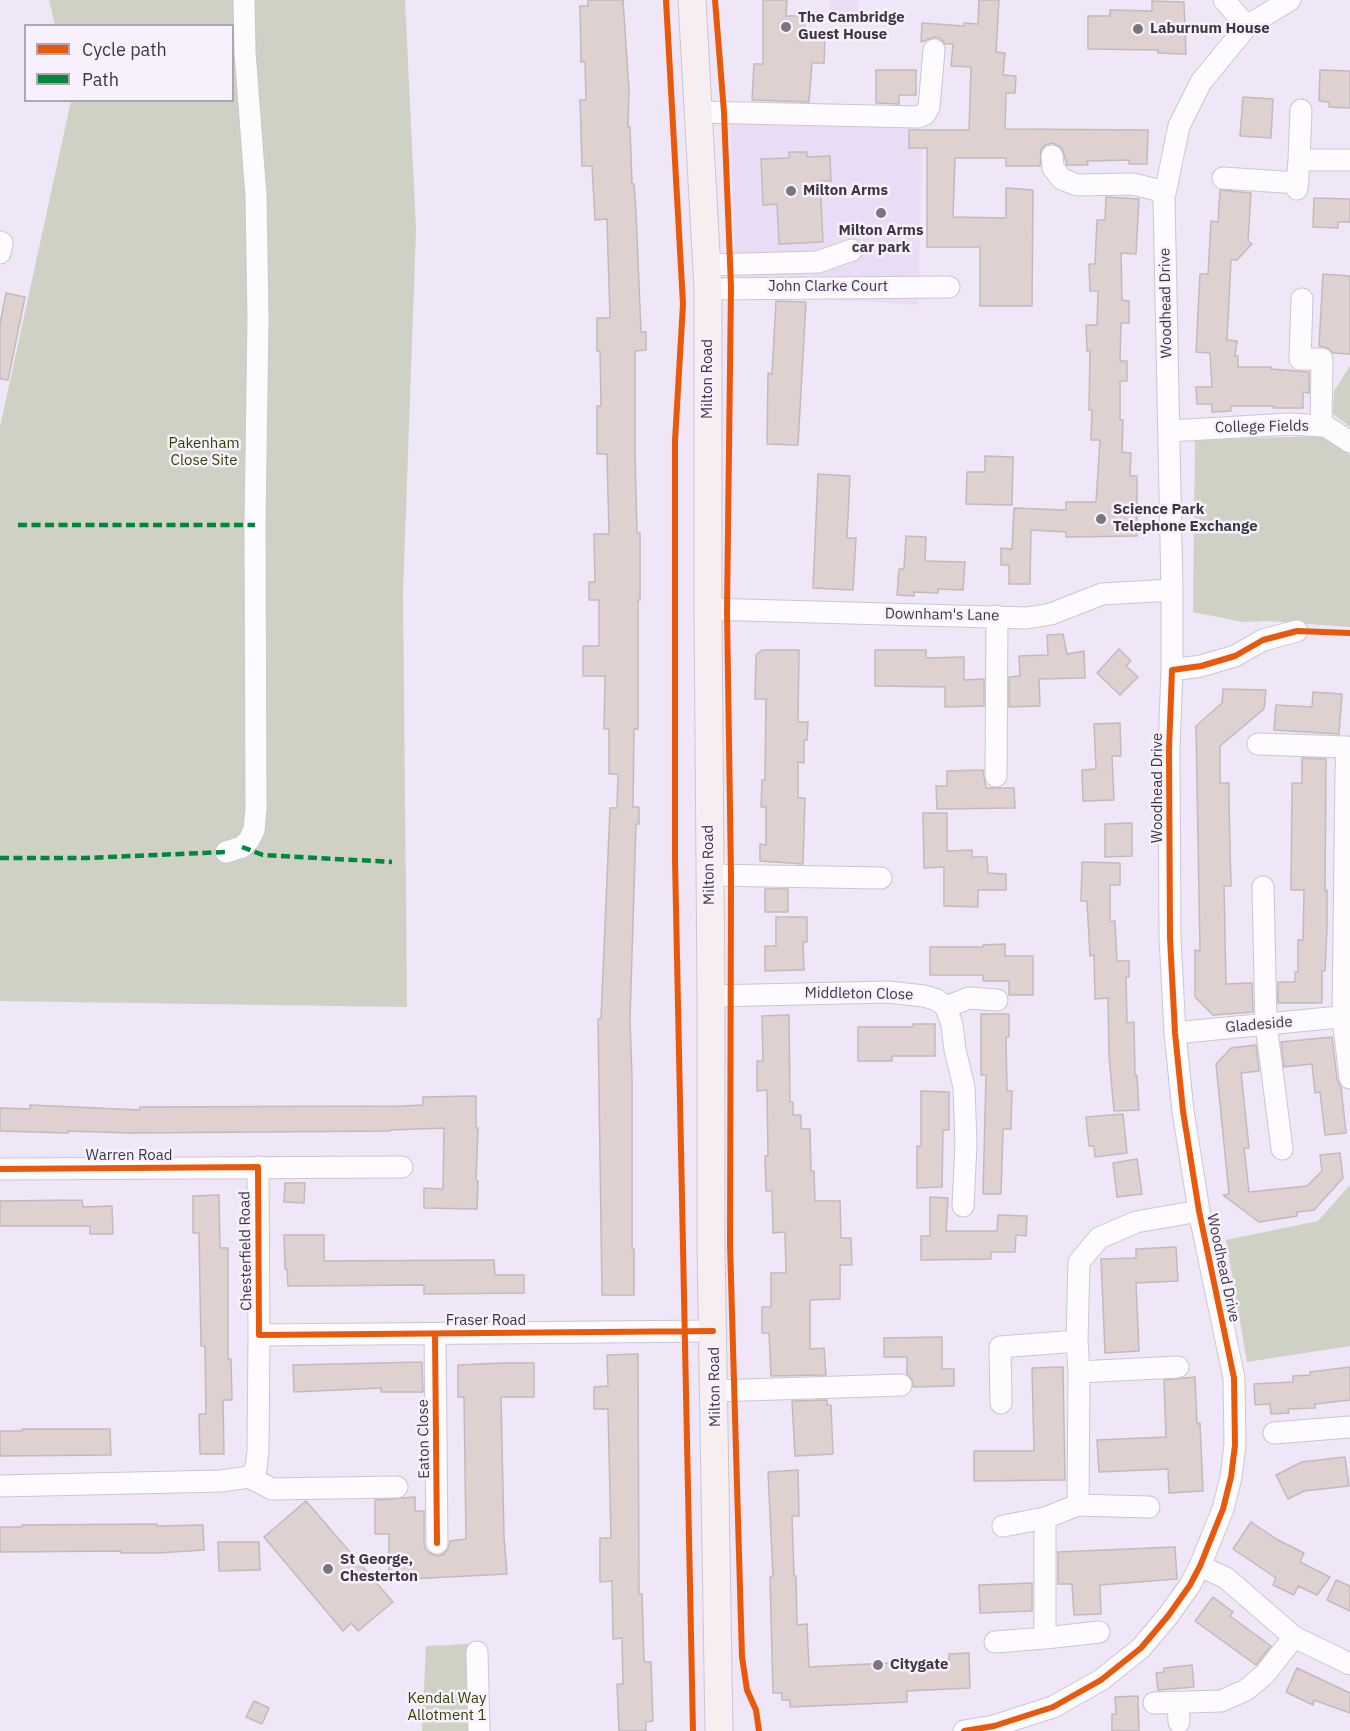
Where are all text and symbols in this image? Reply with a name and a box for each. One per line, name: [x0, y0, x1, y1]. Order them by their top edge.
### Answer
place label: The Cambridge Guest House: [798, 9, 905, 44]
marker: The Cambridge Guest House: [779, 20, 793, 34]
place label: Laburnum House: [1150, 20, 1270, 38]
marker: Laburnum House: [1131, 22, 1145, 36]
legend: [24, 24, 234, 102]
text: Cycle path: [82, 38, 167, 61]
text: Path: [82, 68, 119, 91]
place label: Milton Arms: [803, 182, 888, 200]
marker: Milton Arms: [784, 184, 798, 198]
marker: Milton Arms car park: [874, 206, 888, 220]
place label: Milton Arms car park: [839, 222, 923, 257]
street label: Woodhead Drive: [1156, 248, 1176, 358]
street label: John Clarke Court: [768, 278, 888, 296]
street label: Milton Road: [699, 339, 717, 419]
street label: College Fields: [1215, 417, 1309, 437]
park label: Pakenham Close Site: [169, 435, 239, 470]
place label: Science Park Telephone Exchange: [1113, 501, 1258, 536]
marker: Science Park Telephone Exchange: [1094, 512, 1108, 526]
street label: Downham's Lane: [885, 605, 999, 625]
street label: Woodhead Drive: [1149, 733, 1167, 843]
street label: Milton Road: [699, 825, 719, 905]
street label: Middleton Close: [805, 984, 913, 1004]
street label: Gladeside: [1225, 1013, 1293, 1037]
street label: Warren Road: [86, 1147, 172, 1165]
street label: Chesterfield Road: [236, 1191, 256, 1311]
street label: Woodhead Drive: [1203, 1212, 1243, 1324]
street label: Fraser Road: [446, 1312, 526, 1330]
street label: Milton Road: [705, 1347, 725, 1427]
street label: Eaton Close: [414, 1399, 434, 1479]
place label: St George, Chesterton: [340, 1551, 418, 1586]
marker: St George, Chesterton: [321, 1562, 335, 1576]
place label: Citygate: [890, 1656, 948, 1674]
marker: Citygate: [871, 1658, 885, 1672]
park label: Kendal Way Allotment 1: [407, 1690, 487, 1725]

